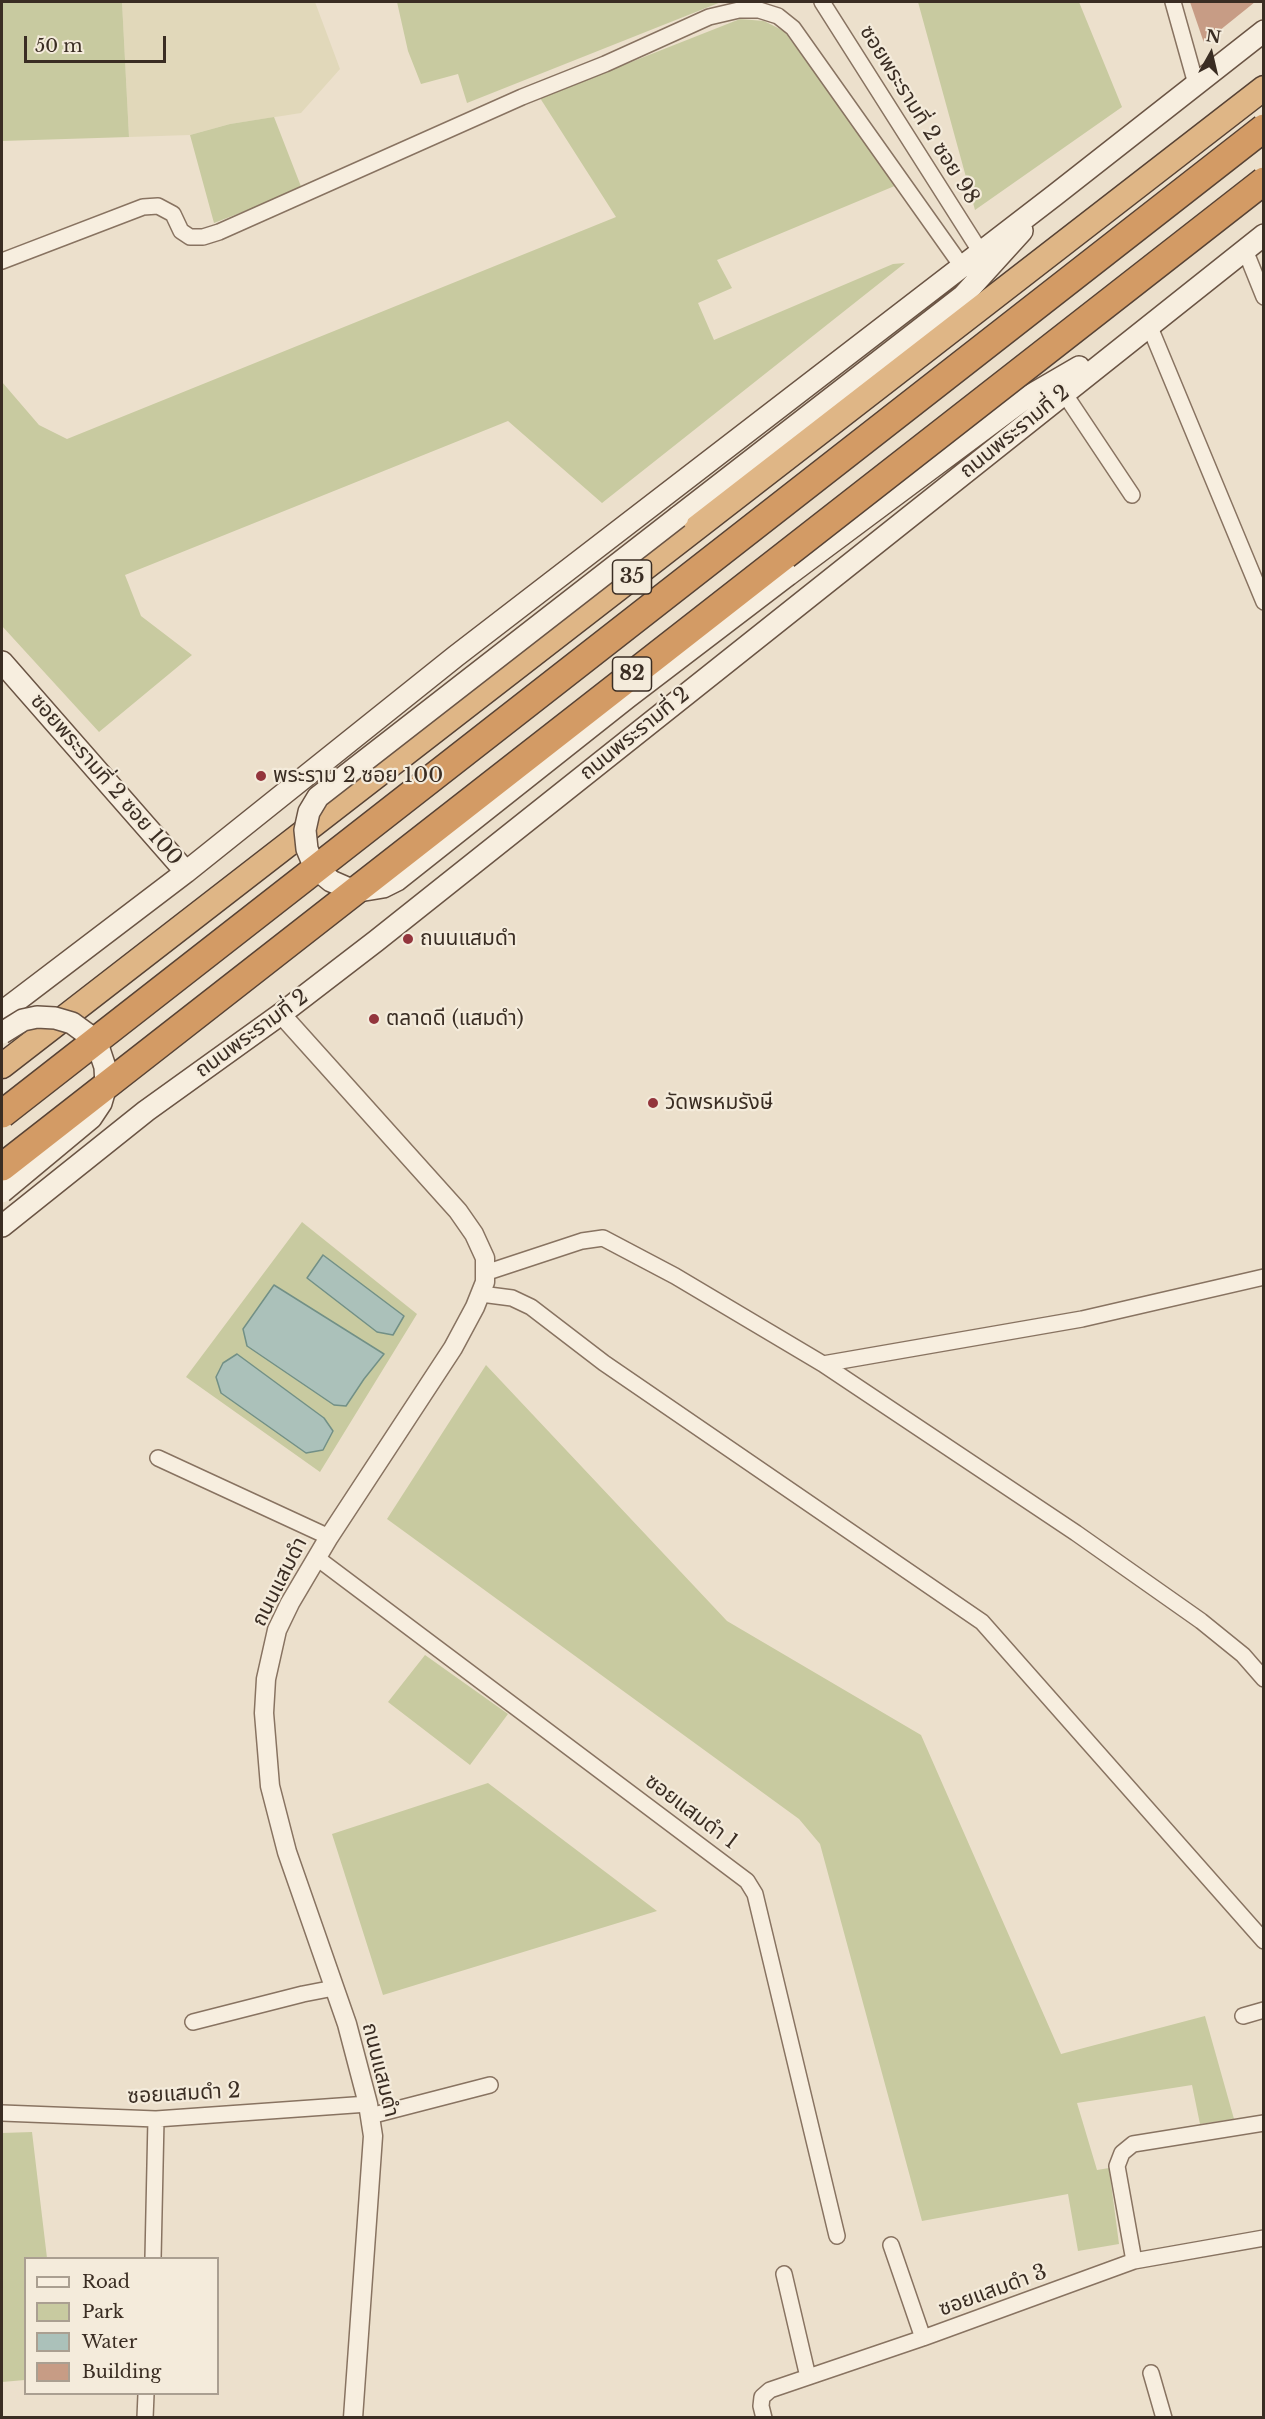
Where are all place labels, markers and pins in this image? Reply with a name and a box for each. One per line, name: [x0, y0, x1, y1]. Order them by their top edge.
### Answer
place label: พระราม 2 ซอย 100: [273, 763, 443, 789]
marker: พระราม 2 ซอย 100: [254, 769, 268, 783]
place label: ถนนแสมดำ: [420, 926, 516, 952]
marker: ถนนแสมดำ: [401, 932, 415, 946]
place label: ตลาดดี (แสมดำ): [386, 1006, 524, 1032]
marker: ตลาดดี (แสมดำ): [367, 1012, 381, 1026]
place label: วัดพรหมรังษี: [665, 1090, 773, 1116]
marker: วัดพรหมรังษี: [646, 1096, 660, 1110]

